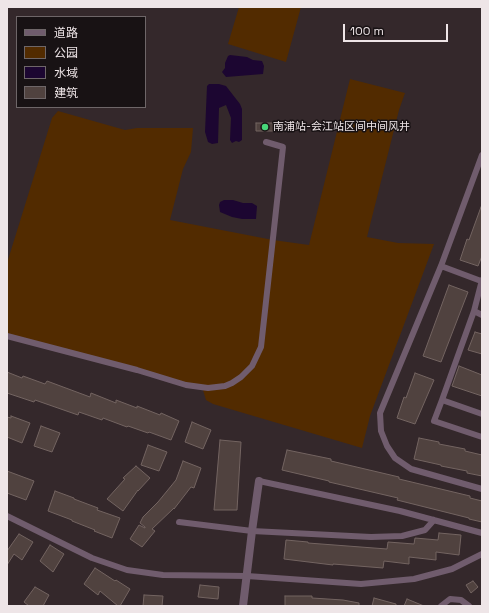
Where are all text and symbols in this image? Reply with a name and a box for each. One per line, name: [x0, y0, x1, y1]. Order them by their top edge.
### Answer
legend: [16, 16, 146, 108]
scale bar: [345, 16, 450, 42]
text: 100 m: [350, 23, 384, 39]
text: 道路: [54, 25, 78, 41]
text: 公园: [54, 45, 78, 61]
text: 水域: [54, 65, 78, 81]
text: 建筑: [54, 85, 78, 101]
place label: 南浦站-会江站区间中间风井: [273, 120, 410, 134]
marker: 南浦站-会江站区间中间风井: [260, 122, 270, 132]

